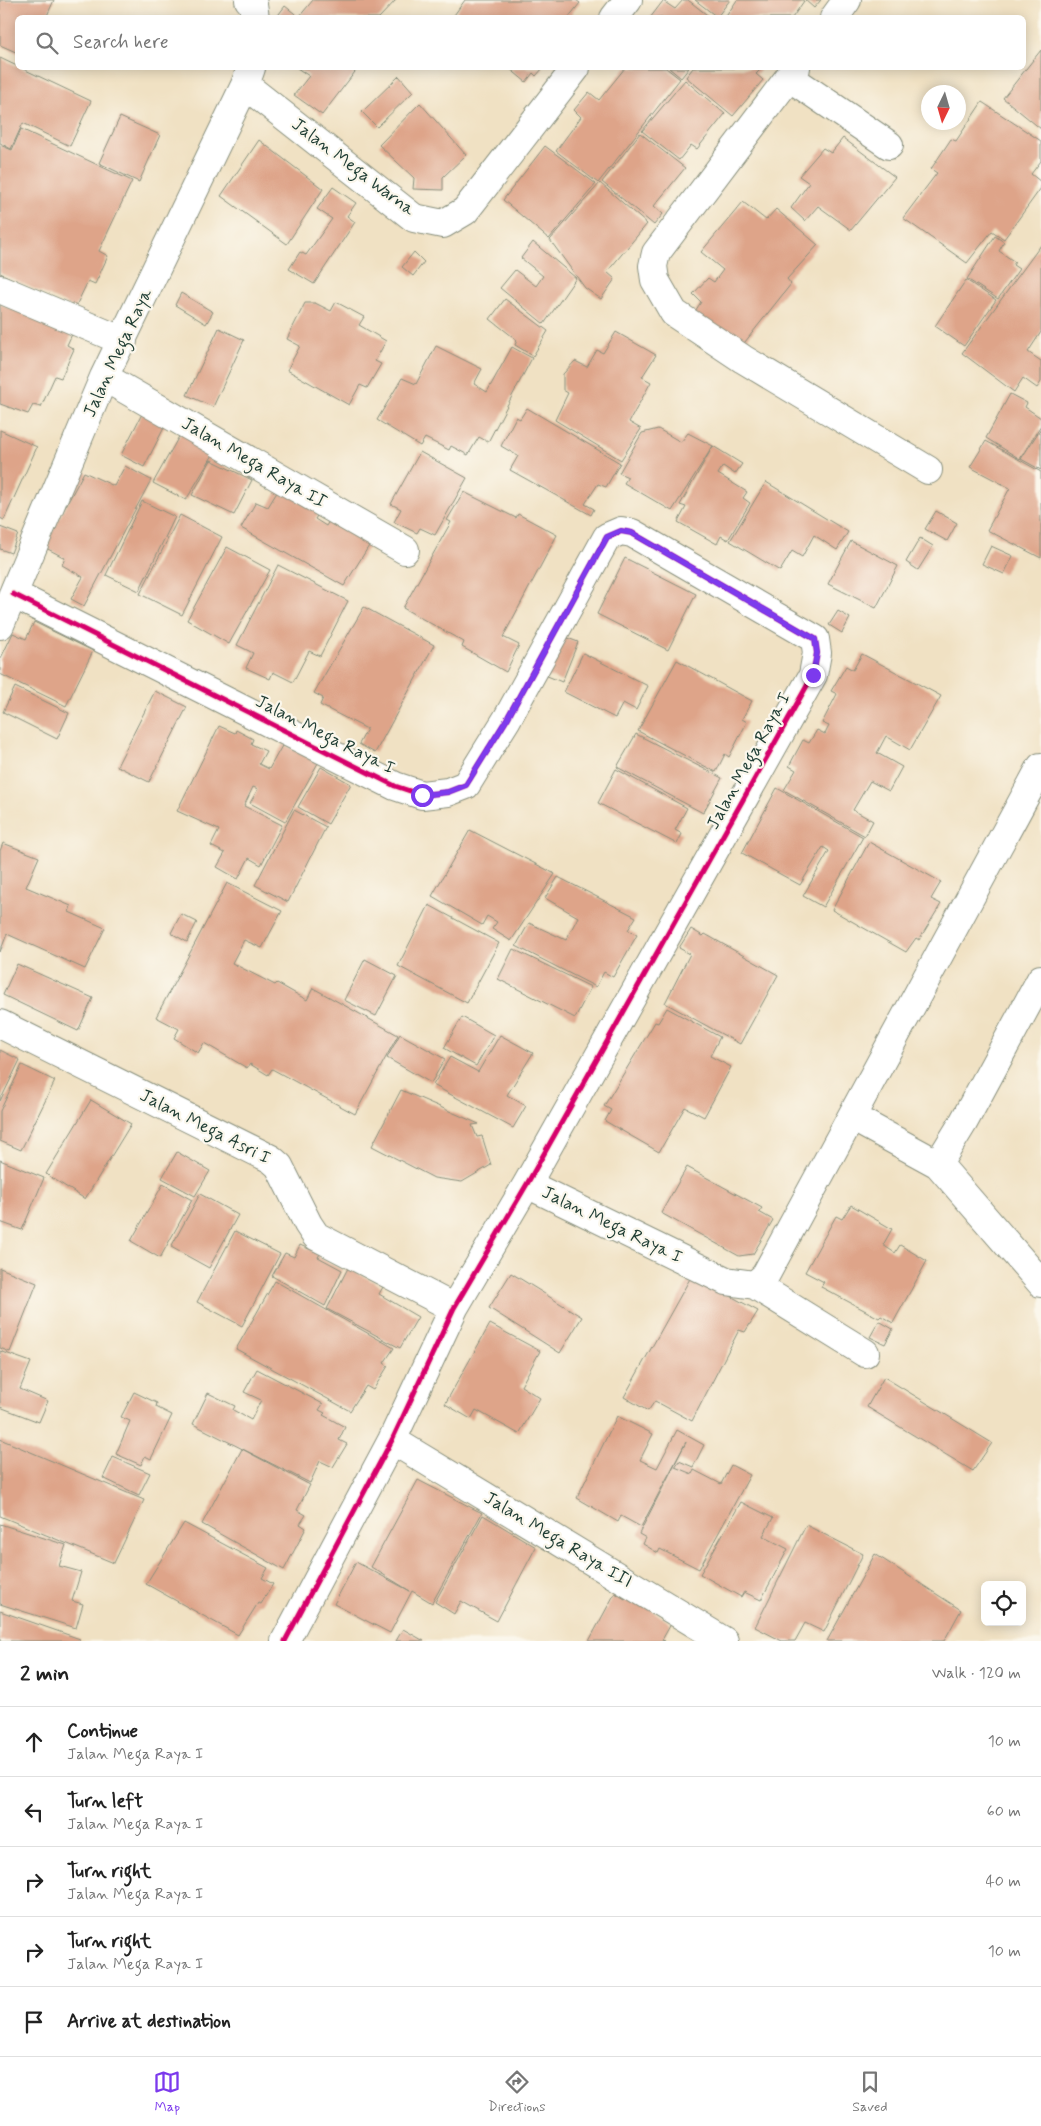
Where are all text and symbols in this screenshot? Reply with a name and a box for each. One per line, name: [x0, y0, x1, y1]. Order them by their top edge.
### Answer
search box: [15, 15, 1026, 70]
icon: search: [33, 29, 61, 57]
text: Search here: [73, 30, 169, 55]
north arrow: [921, 85, 966, 130]
street label: Jalan Mega Warna: [285, 113, 420, 223]
street label: Jalan Mega Raya: [78, 285, 160, 422]
street label: Jalan Mega Raya II: [176, 412, 331, 516]
route end: [802, 664, 825, 687]
street label: Jalan Mega Raya I: [701, 688, 798, 835]
street label: Jalan Mega Raya I: [250, 689, 399, 782]
route start: [411, 784, 434, 807]
street label: Jalan Mega Asri I: [135, 1084, 275, 1172]
street label: Jalan Mega Raya I: [537, 1181, 686, 1271]
street label: Jalan Mega Raya III: [478, 1486, 637, 1596]
map controls: [981, 1581, 1026, 1626]
button: locate: [981, 1581, 1026, 1626]
text: 2 min: [20, 1660, 69, 1688]
text: Walk · 120 m: [932, 1663, 1021, 1684]
text: Continue: [67, 1719, 138, 1744]
icon: ahead: [20, 1728, 48, 1756]
text: 10 m: [988, 1731, 1021, 1752]
text: Jalan Mega Raya I: [67, 1744, 203, 1765]
text: Turn left: [67, 1789, 143, 1814]
icon: left: [20, 1798, 48, 1826]
text: 60 m: [987, 1801, 1021, 1822]
text: Jalan Mega Raya I: [67, 1814, 203, 1835]
text: Turn right: [67, 1859, 151, 1884]
icon: right: [20, 1868, 48, 1896]
text: 40 m: [985, 1871, 1021, 1892]
text: Jalan Mega Raya I: [67, 1884, 203, 1905]
text: Turn right: [67, 1929, 151, 1954]
icon: right: [20, 1938, 48, 1966]
text: 10 m: [988, 1941, 1021, 1962]
text: Jalan Mega Raya I: [67, 1954, 203, 1975]
icon: arrive: [20, 2008, 48, 2036]
text: Arrive at destination: [67, 2009, 231, 2034]
tab: Map: [153, 2068, 181, 2116]
tab: Directions: [488, 2068, 546, 2116]
tab: Saved: [852, 2068, 888, 2116]

